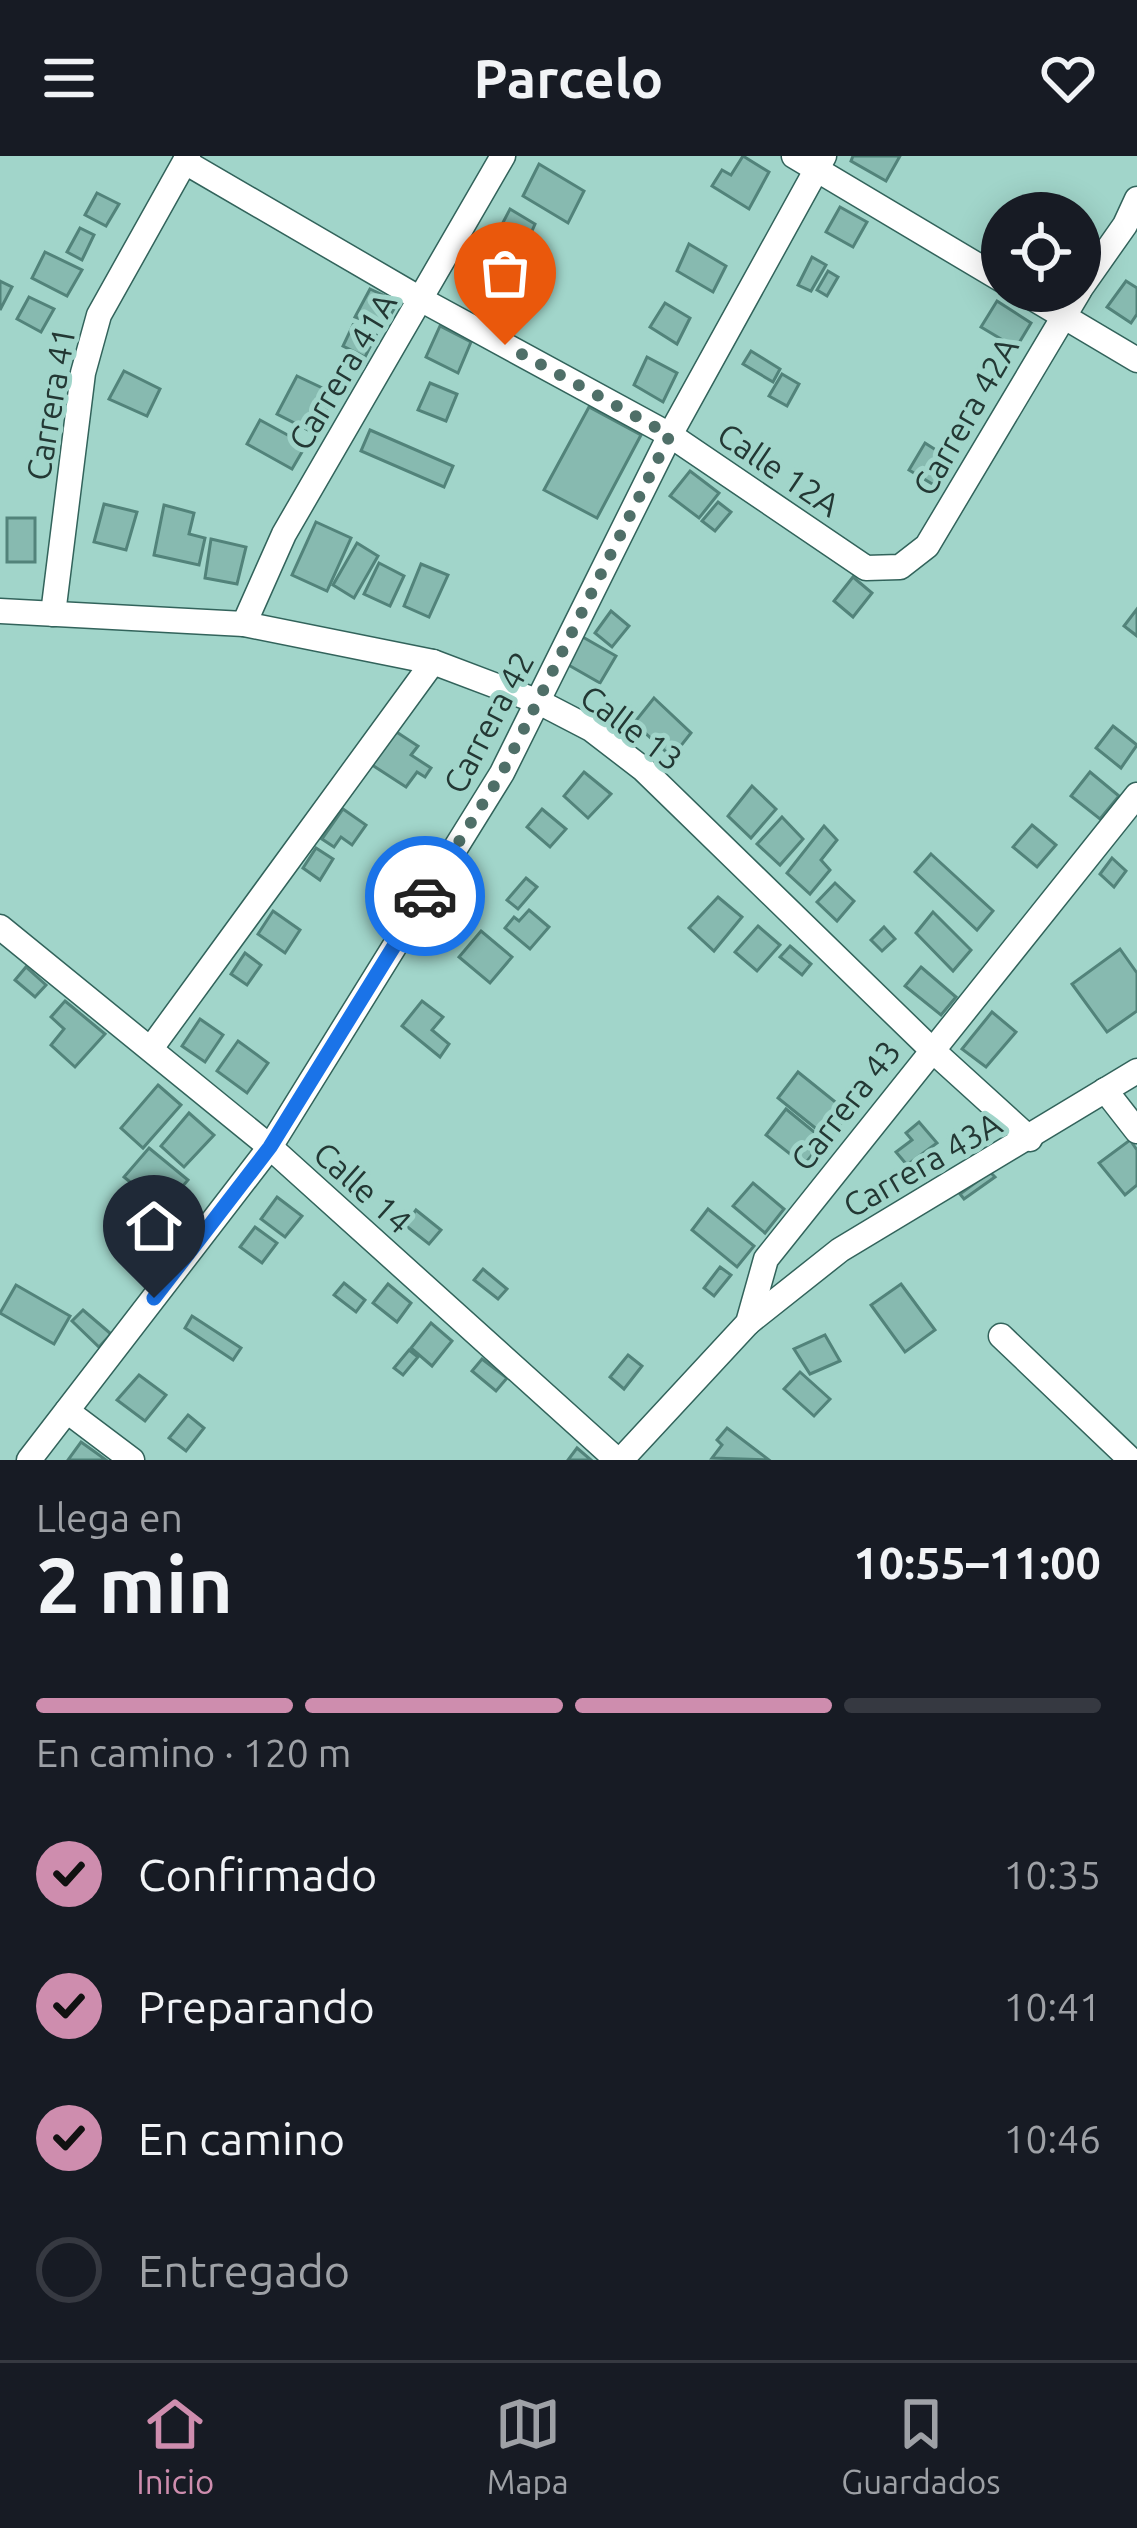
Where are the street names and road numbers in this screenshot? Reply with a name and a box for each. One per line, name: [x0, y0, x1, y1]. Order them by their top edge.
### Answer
street label: Carrera 41A: [281, 286, 403, 456]
street label: Carrera 41: [18, 325, 82, 483]
street label: Carrera 42A: [905, 330, 1025, 502]
street label: Calle 12A: [711, 415, 847, 523]
street label: Carrera 42: [435, 645, 541, 799]
street label: Calle 13: [574, 677, 690, 777]
street label: Carrera 43: [783, 1033, 907, 1177]
street label: Carrera 43A: [836, 1104, 1008, 1224]
street label: Calle 14: [307, 1134, 419, 1240]

